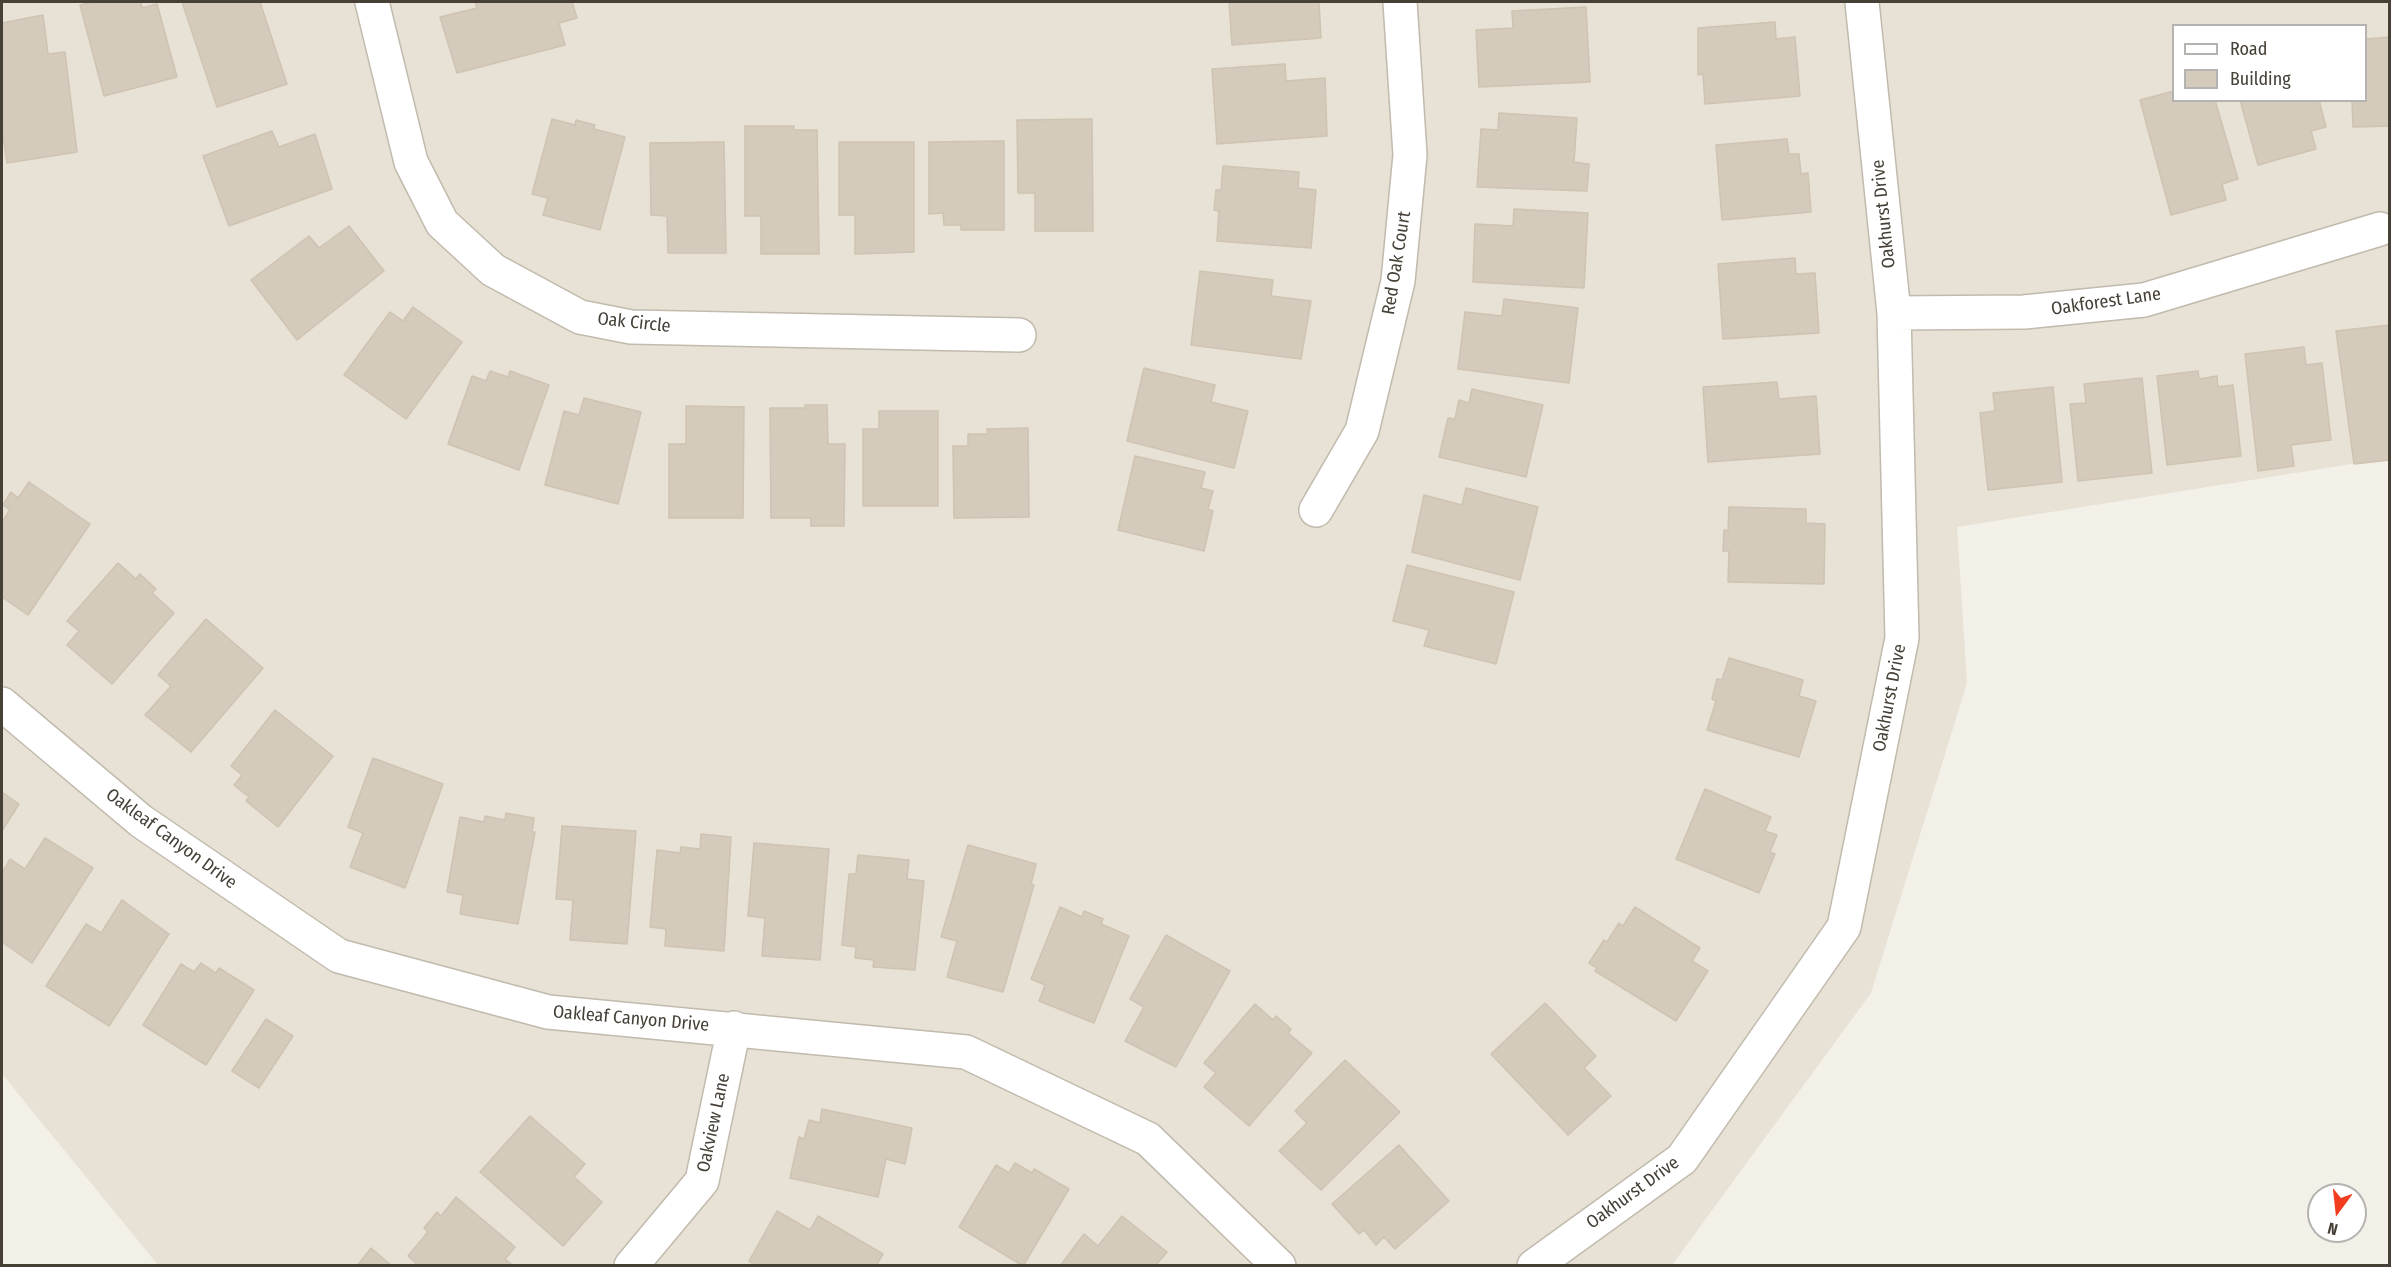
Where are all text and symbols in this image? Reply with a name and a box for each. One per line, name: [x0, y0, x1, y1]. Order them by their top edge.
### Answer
legend: [2172, 24, 2367, 102]
text: Road: [2230, 38, 2267, 60]
text: Building: [2230, 68, 2291, 90]
street label: Oakhurst Drive: [1868, 159, 1900, 269]
street label: Red Oak Court: [1378, 210, 1416, 316]
street label: Oakforest Lane: [2050, 284, 2162, 320]
street label: Oak Circle: [596, 308, 672, 338]
street label: Oakhurst Drive: [1869, 642, 1911, 754]
street label: Oakleaf Canyon Drive: [101, 784, 241, 894]
street label: Oakleaf Canyon Drive: [552, 1001, 710, 1037]
street label: Oakview Lane: [693, 1071, 735, 1175]
street label: Oakhurst Drive: [1582, 1152, 1684, 1234]
north arrow: [2307, 1183, 2367, 1243]
text: N: [2326, 1219, 2340, 1239]

